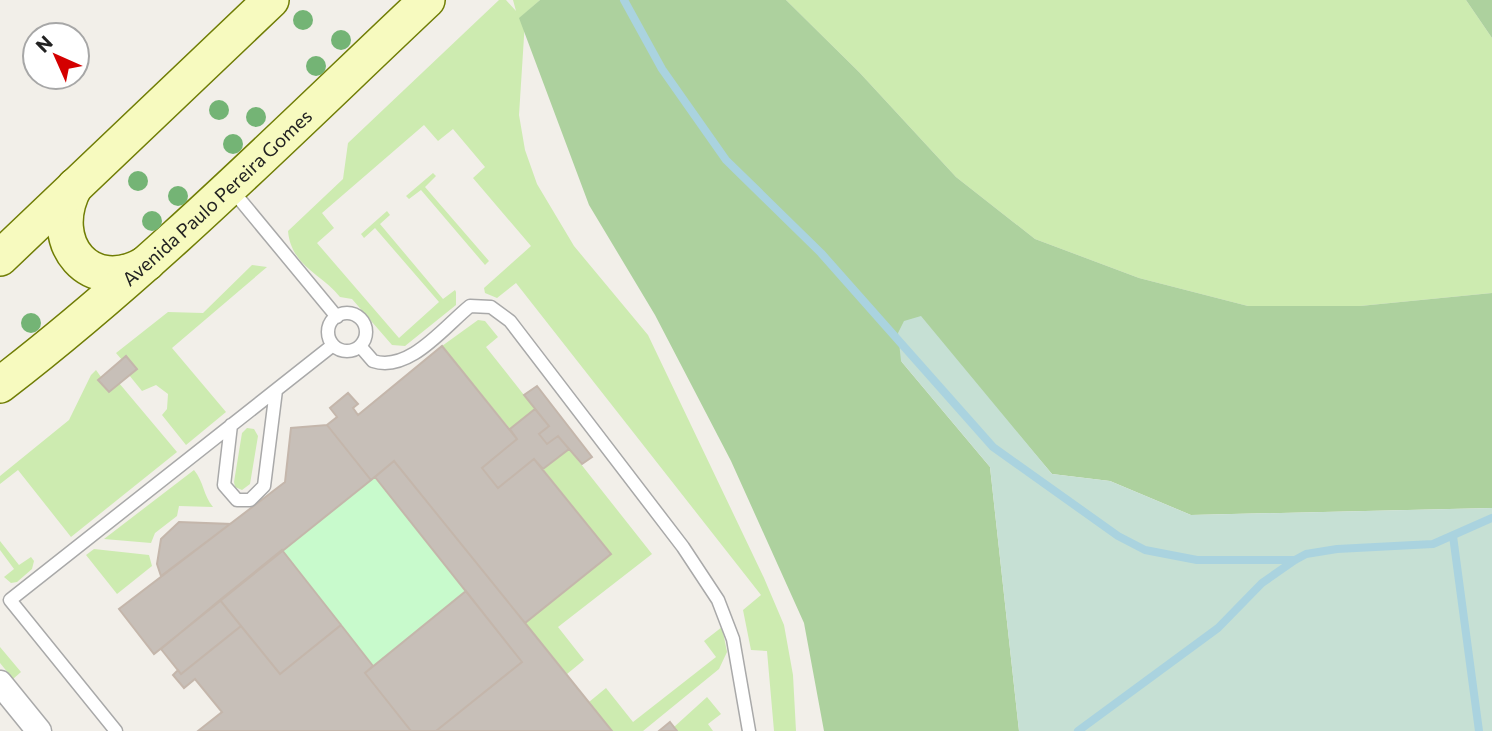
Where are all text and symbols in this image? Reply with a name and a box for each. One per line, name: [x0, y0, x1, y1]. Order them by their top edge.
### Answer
north arrow: [21, 21, 91, 91]
text: N: [30, 30, 57, 57]
street label: Avenida Paulo Pereira Gomes: [117, 104, 316, 290]

